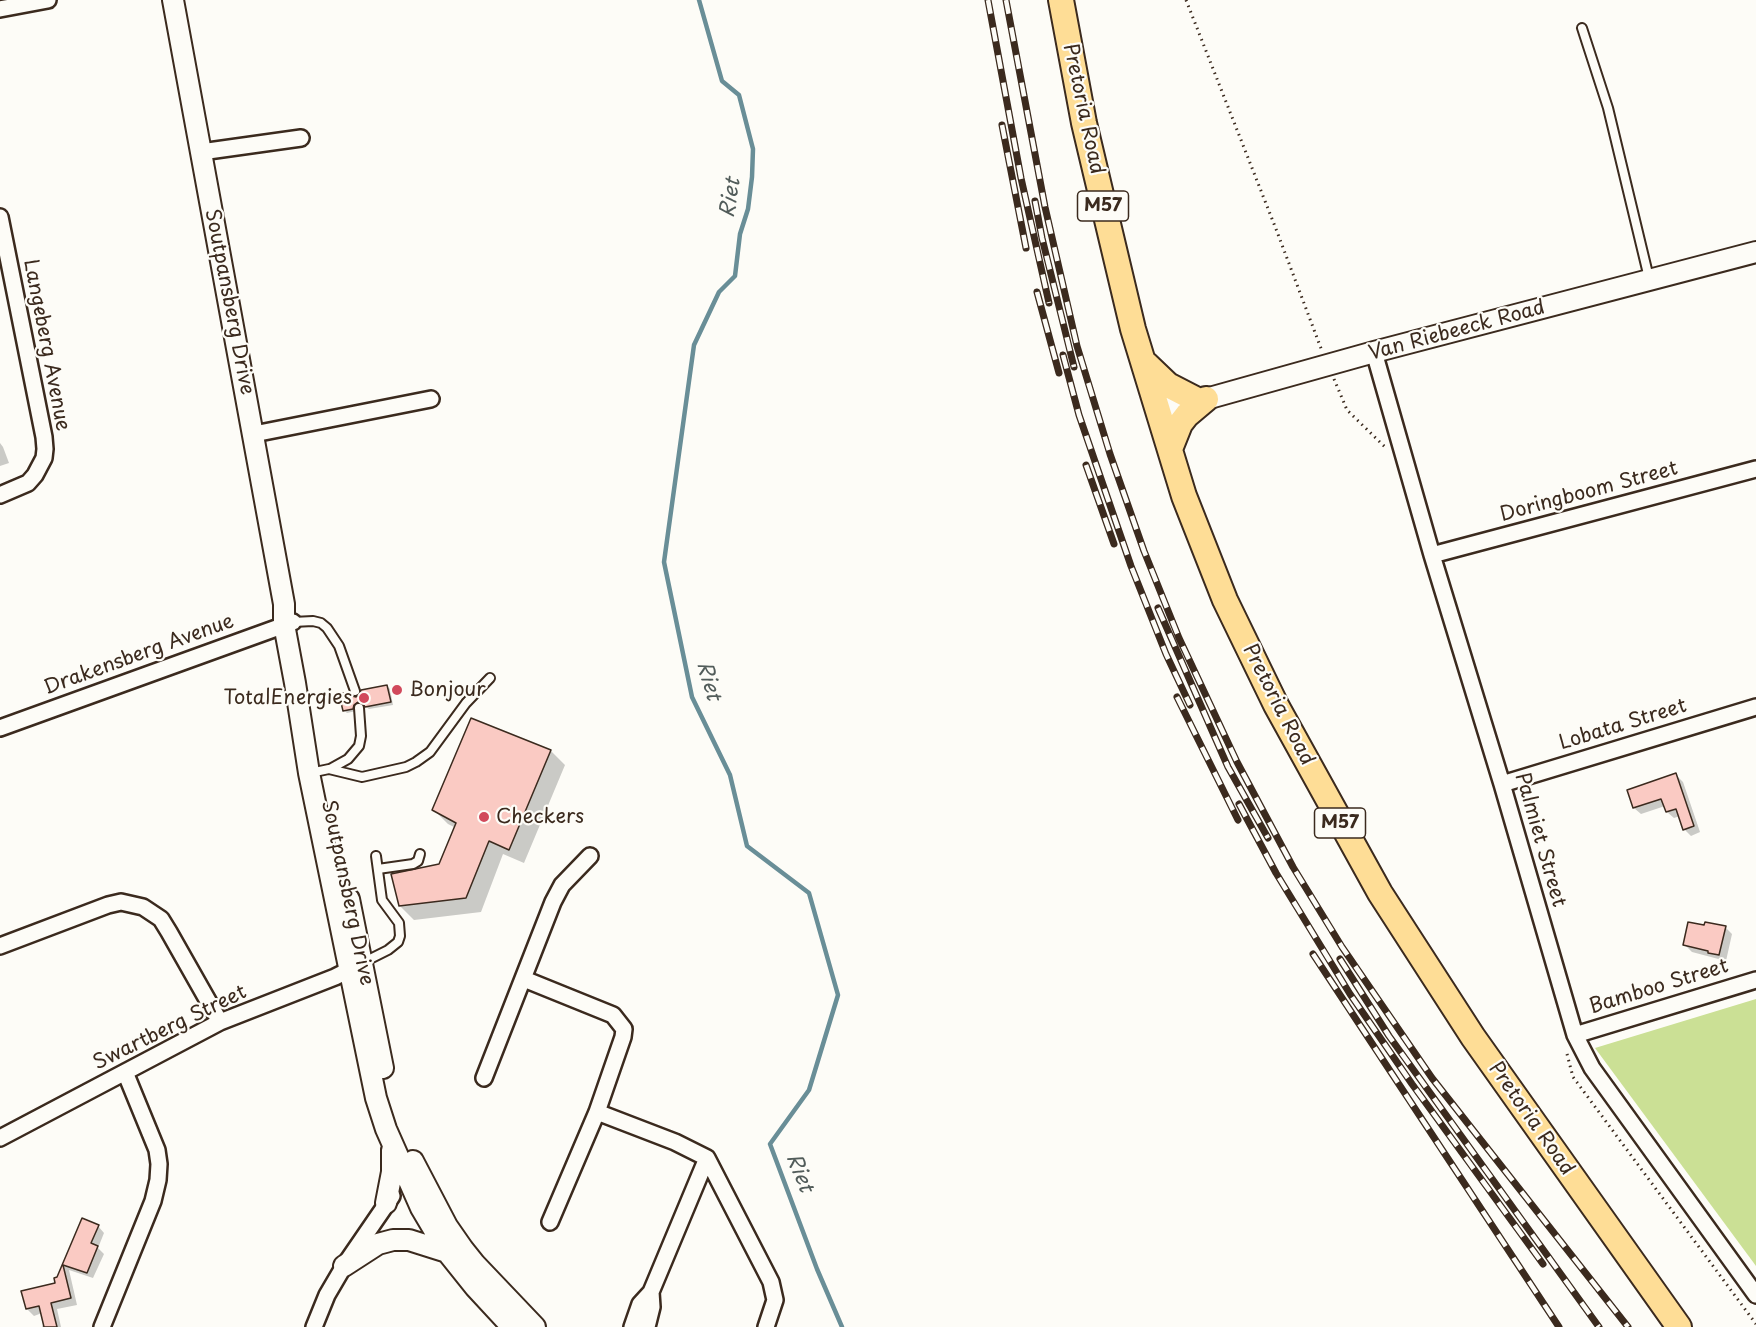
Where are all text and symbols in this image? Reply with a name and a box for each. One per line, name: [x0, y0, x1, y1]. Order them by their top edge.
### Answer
street label: Pretoria Road: [1057, 42, 1109, 176]
water label: Riet: [715, 177, 747, 219]
road number: M57: [1078, 191, 1128, 221]
street label: Soutpansberg Drive: [199, 207, 259, 397]
street label: Langeberg Avenue: [18, 257, 74, 433]
street label: Van Riebeeck Road: [1366, 296, 1548, 366]
street label: Doringboom Street: [1497, 457, 1681, 527]
street label: Drakensberg Avenue: [41, 609, 237, 701]
street label: Pretoria Road: [1237, 640, 1319, 770]
water label: Riet: [690, 659, 726, 703]
place label: Bonjour: [409, 678, 485, 702]
marker: Bonjour: [390, 683, 404, 697]
place label: TotalEnergies: [224, 686, 352, 710]
marker: TotalEnergies: [357, 691, 371, 705]
street label: Lobata Street: [1556, 694, 1690, 756]
street label: Palmiet Street: [1509, 770, 1571, 910]
street label: Soutpansberg Drive: [316, 798, 378, 988]
place label: Checkers: [496, 805, 584, 829]
road number: M57: [1314, 808, 1366, 838]
marker: Checkers: [477, 810, 491, 824]
street label: Bamboo Street: [1586, 954, 1732, 1020]
street label: Swartberg Street: [89, 980, 251, 1076]
street label: Pretoria Road: [1483, 1058, 1579, 1180]
water label: Riet: [780, 1150, 818, 1196]

